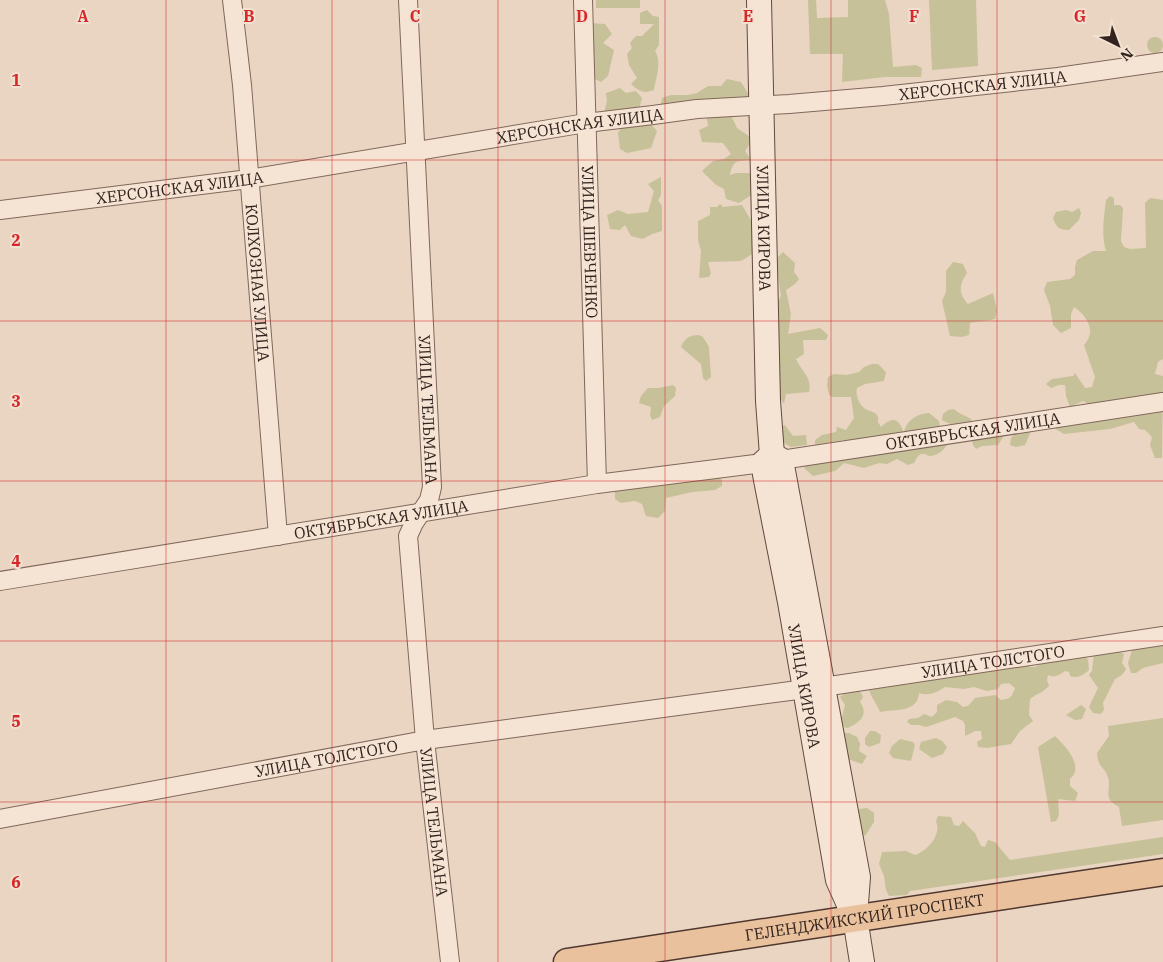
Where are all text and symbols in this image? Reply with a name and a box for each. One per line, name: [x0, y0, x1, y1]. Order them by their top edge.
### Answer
text: A: [77, 6, 89, 26]
text: B: [243, 6, 255, 26]
text: C: [410, 6, 420, 26]
text: D: [576, 6, 588, 26]
text: E: [743, 6, 753, 26]
text: F: [909, 6, 919, 26]
text: G: [1074, 6, 1086, 26]
north arrow: [1093, 20, 1143, 70]
text: N: [1117, 44, 1137, 65]
street label: ХЕРСОНСКАЯ УЛИЦА: [898, 66, 1068, 104]
text: 1: [11, 70, 21, 90]
street label: ХЕРСОНСКАЯ УЛИЦА: [495, 104, 665, 148]
street label: УЛИЦА ШЕВЧЕНКО: [578, 165, 602, 319]
street label: УЛИЦА КИРОВА: [753, 165, 776, 291]
street label: ХЕРСОНСКАЯ УЛИЦА: [95, 167, 265, 208]
street label: КОЛХОЗНАЯ УЛИЦА: [242, 203, 274, 363]
text: 2: [11, 230, 21, 250]
street label: УЛИЦА ТЕЛЬМАНА: [415, 334, 442, 485]
text: 3: [11, 391, 21, 411]
street label: ОКТЯБРЬСКАЯ УЛИЦА: [884, 408, 1061, 454]
street label: ОКТЯБРЬСКАЯ УЛИЦА: [292, 495, 470, 543]
text: 4: [11, 551, 21, 571]
street label: УЛИЦА КИРОВА: [784, 622, 825, 750]
street label: УЛИЦА ТОЛСТОГО: [920, 641, 1066, 682]
text: 5: [11, 711, 21, 731]
street label: УЛИЦА ТОЛСТОГО: [253, 735, 399, 781]
street label: УЛИЦА ТЕЛЬМАНА: [416, 746, 453, 898]
text: 6: [11, 872, 21, 892]
street label: ГЕЛЕНДЖИКСКИЙ ПРОСПЕКТ: [743, 889, 986, 945]

